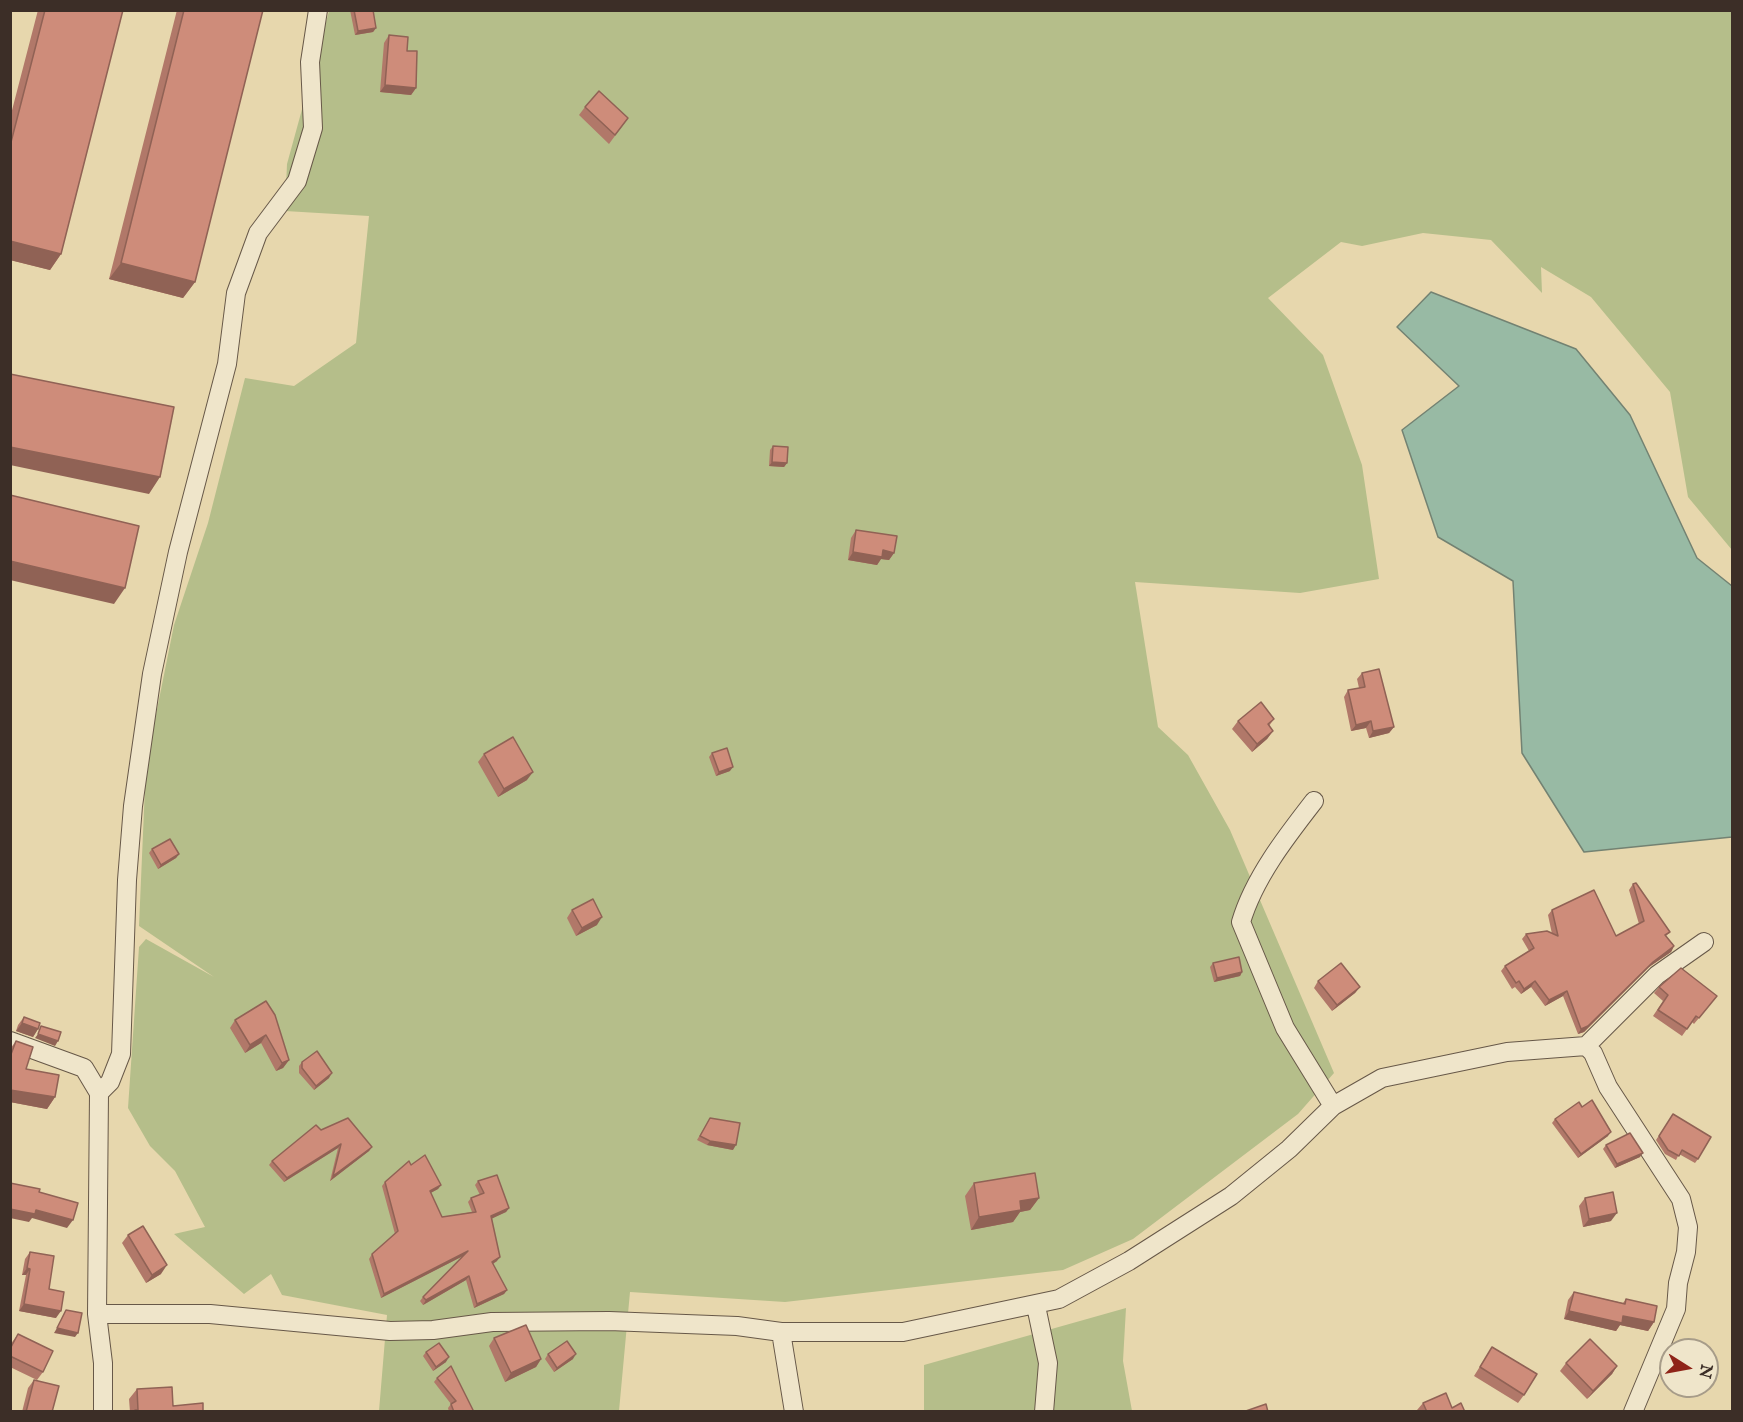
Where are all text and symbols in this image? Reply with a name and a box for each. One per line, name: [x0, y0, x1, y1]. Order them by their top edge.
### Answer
north arrow: [1659, 1338, 1719, 1398]
text: N: [1694, 1362, 1716, 1380]

